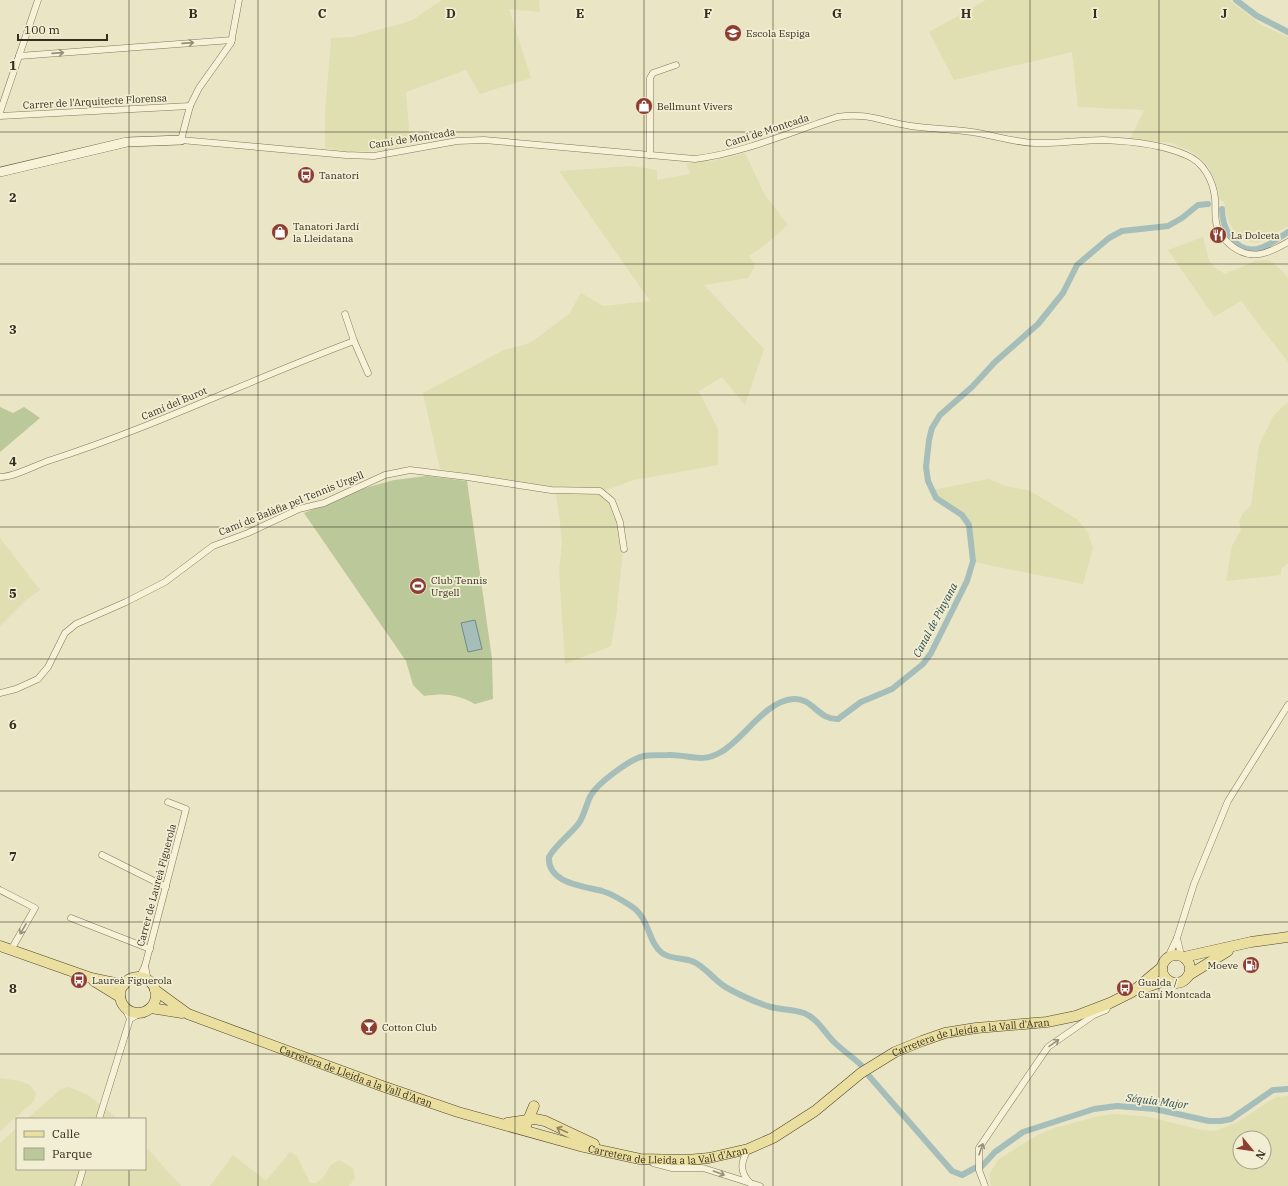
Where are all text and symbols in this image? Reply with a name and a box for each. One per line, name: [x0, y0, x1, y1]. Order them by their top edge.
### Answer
text: B: [188, 5, 198, 22]
text: C: [318, 5, 327, 22]
text: D: [446, 5, 456, 22]
text: E: [576, 5, 584, 22]
text: F: [704, 5, 712, 22]
text: G: [832, 5, 842, 22]
text: H: [961, 5, 972, 22]
text: I: [1093, 5, 1098, 22]
text: J: [1221, 5, 1228, 22]
scale bar: [18, 16, 107, 42]
text: 100 m: [24, 22, 60, 37]
school or university icon: Escola Espiga: [723, 23, 743, 43]
place label: Escola Espiga: [746, 27, 811, 40]
one-way arrow: [181, 40, 194, 47]
one-way arrow: [51, 49, 64, 56]
text: 1: [9, 57, 17, 74]
street label: Carrer de l'Arquitecte Florensa: [23, 91, 168, 112]
shop icon: Bellmunt Vivers: [634, 96, 654, 116]
place label: Bellmunt Vivers: [657, 100, 733, 113]
street label: Camí de Montcada: [724, 111, 811, 150]
street label: Camí de Montcada: [368, 125, 457, 152]
bus stop icon: Tanatori: [296, 165, 316, 185]
place label: Tanatori: [319, 169, 359, 182]
text: 2: [9, 189, 17, 206]
place label: Tanatori Jardí la Lleidatana: [293, 220, 359, 245]
shop icon: Tanatori Jardí la Lleidatana: [270, 222, 290, 242]
restaurant icon: La Dolceta: [1208, 225, 1228, 245]
place label: La Dolceta: [1231, 229, 1280, 242]
text: 3: [9, 321, 17, 338]
street label: Camí del Burot: [139, 384, 209, 423]
text: 4: [9, 453, 17, 470]
street label: Camí de Balàfia pel Tennis Urgell: [217, 468, 366, 539]
place label: Club Tennis Urgell: [431, 574, 487, 599]
sports icon: Club Tennis Urgell: [408, 576, 428, 596]
water label: Canal de Pinyana: [909, 580, 961, 660]
text: 5: [9, 585, 17, 602]
text: 6: [9, 716, 17, 733]
street label: Carrer de Laureà Figuerola: [134, 822, 179, 948]
text: 7: [9, 848, 17, 865]
one-way arrow: [18, 923, 26, 935]
fuel station icon: Moeve: [1241, 955, 1261, 975]
place label: Moeve: [1208, 959, 1238, 972]
bus stop icon: Laureà Figuerola: [69, 970, 89, 990]
place label: Laureà Figuerola: [92, 974, 172, 987]
place label: Gualda / Camí Montcada: [1138, 976, 1212, 1001]
bus stop icon: Gualda / Camí Montcada: [1115, 978, 1135, 998]
text: 8: [9, 980, 17, 997]
street label: Carretera de Lleida a la Vall d'Aran: [890, 1016, 1051, 1060]
bar icon: Cotton Club: [359, 1017, 379, 1037]
place label: Cotton Club: [382, 1021, 437, 1034]
one-way arrow: [1049, 1039, 1060, 1047]
street label: Carretera de Lleida a la Vall d'Aran: [278, 1043, 435, 1110]
water label: Séquia Major: [1124, 1090, 1190, 1112]
legend: [16, 1118, 146, 1170]
text: Calle: [52, 1126, 80, 1141]
one-way arrow: [556, 1126, 568, 1133]
north arrow: [1232, 1130, 1272, 1170]
street label: Carretera de Lleida a la Vall d'Aran: [587, 1142, 750, 1167]
one-way arrow: [977, 1143, 985, 1155]
text: Parque: [52, 1146, 92, 1161]
text: N: [1252, 1148, 1269, 1162]
one-way arrow: [712, 1170, 724, 1178]

